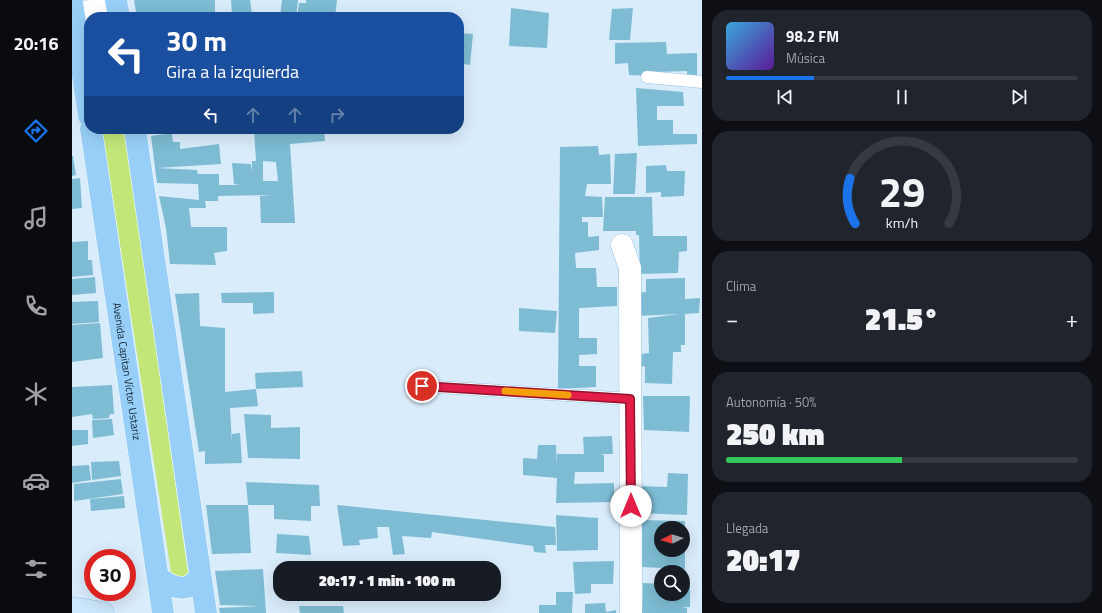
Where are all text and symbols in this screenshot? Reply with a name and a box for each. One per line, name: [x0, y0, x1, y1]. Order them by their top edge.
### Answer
text: 30 m: [166, 19, 227, 62]
text: 98.2 FM: [786, 25, 839, 48]
icon: left: [100, 28, 152, 80]
text: 20:16: [14, 30, 58, 57]
text: Música: [786, 48, 825, 68]
text: Gira a la izquierda: [166, 58, 299, 85]
icon: previous: [774, 86, 796, 108]
icon: pause: [891, 86, 913, 108]
icon: next: [1008, 86, 1030, 108]
icon: left: [200, 104, 222, 126]
icon: ahead: [242, 104, 264, 126]
icon: ahead: [284, 104, 306, 126]
icon: right: [326, 104, 348, 126]
icon: directions: [22, 117, 50, 145]
text: 29: [879, 160, 925, 223]
icon: music: [22, 204, 50, 232]
text: km/h: [886, 211, 918, 233]
text: Clima: [726, 276, 756, 296]
icon: phone: [22, 292, 50, 320]
text: 21.5°: [865, 296, 939, 342]
street label: Avenida Capitan Víctor Ustariz: [109, 301, 145, 441]
text: −: [726, 302, 738, 336]
text: +: [1066, 302, 1078, 336]
pin: [405, 369, 439, 403]
icon: arrive: [411, 375, 433, 397]
icon: climate: [22, 380, 50, 408]
text: Autonomía · 50%: [726, 392, 817, 412]
text: 250 km: [726, 411, 824, 457]
icon: car: [22, 467, 50, 495]
position arrow: [610, 485, 652, 527]
text: Llegada: [726, 518, 768, 538]
north arrow: [654, 521, 690, 557]
map controls: [654, 521, 690, 601]
text: 20:17: [726, 537, 801, 583]
speed limit sign: 30: [84, 549, 136, 601]
icon: filters: [22, 555, 50, 583]
button: search: [654, 565, 690, 601]
text: 20:17 · 1 min · 100 m: [319, 569, 455, 592]

